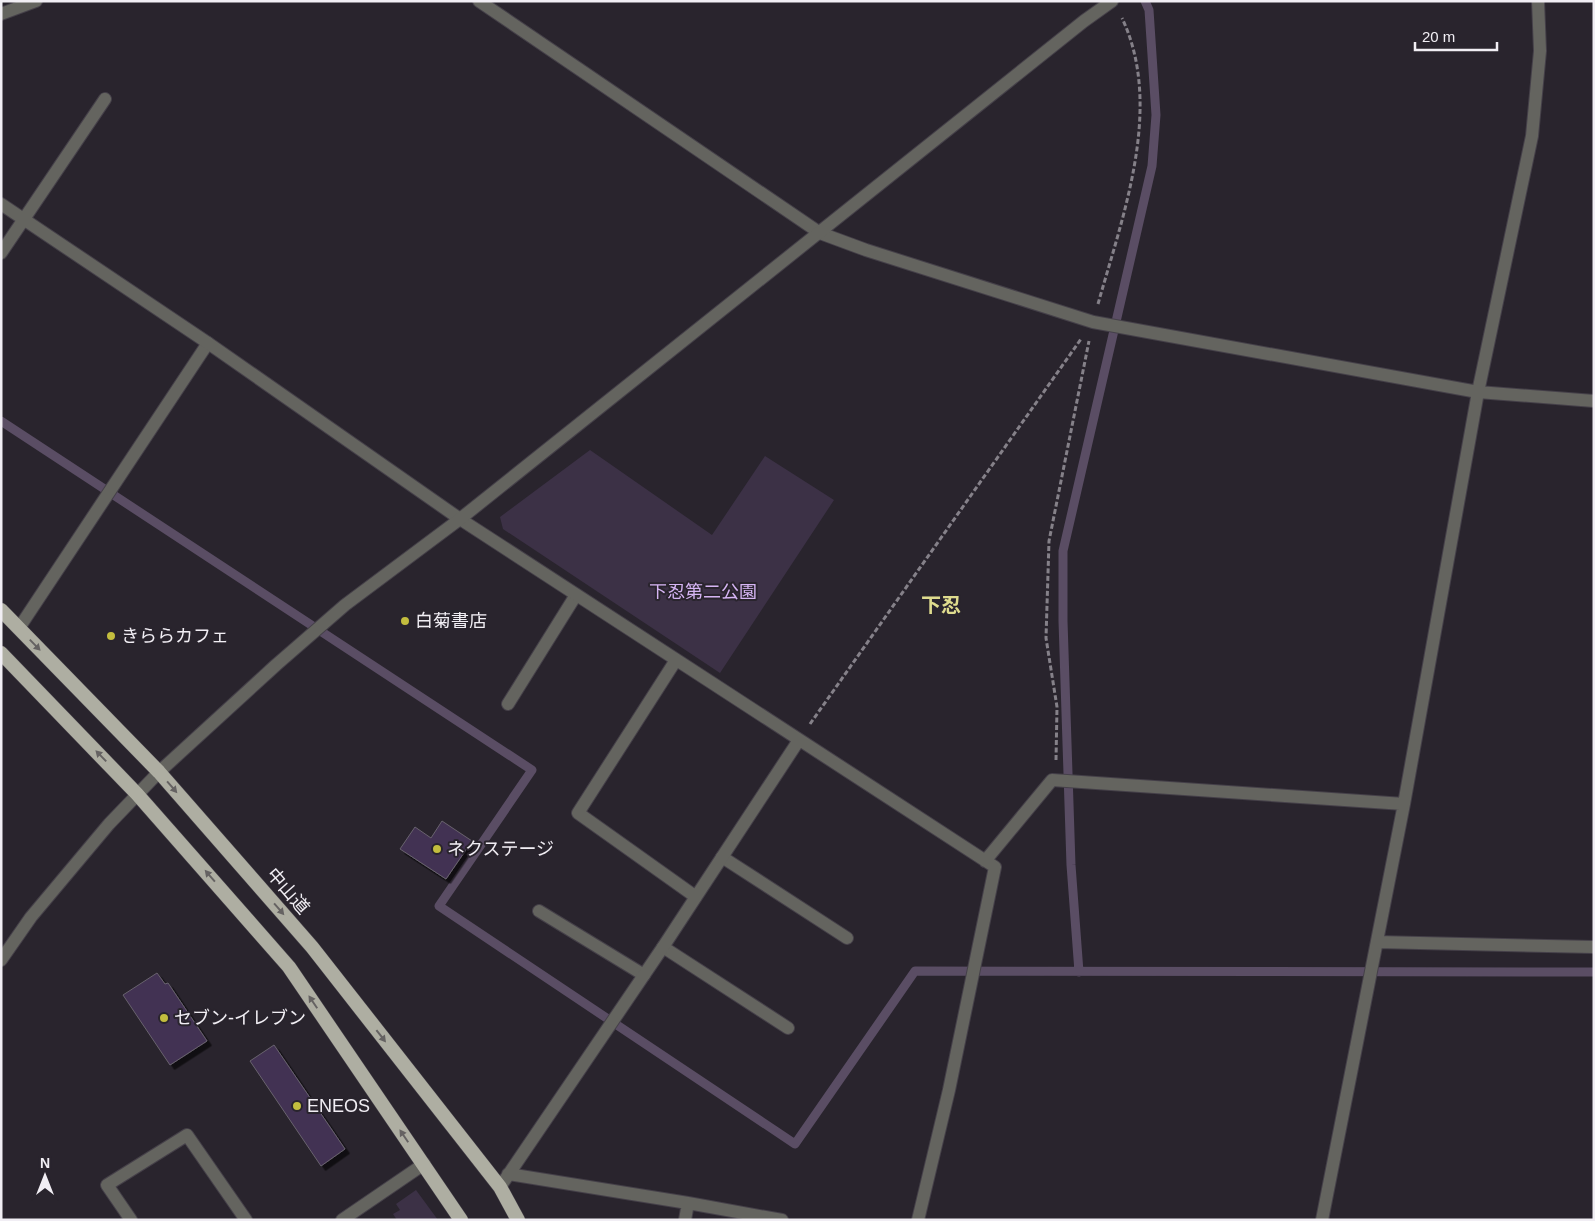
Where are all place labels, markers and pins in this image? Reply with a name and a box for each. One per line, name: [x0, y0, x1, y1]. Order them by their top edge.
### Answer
place label: 白菊書店: [415, 611, 487, 631]
marker: 白菊書店: [399, 615, 411, 627]
place label: きららカフェ: [121, 626, 229, 646]
marker: きららカフェ: [105, 630, 117, 642]
place label: ネクステージ: [447, 839, 554, 859]
marker: ネクステージ: [431, 843, 443, 855]
place label: セブン-イレブン: [174, 1008, 306, 1028]
marker: セブン-イレブン: [158, 1012, 170, 1024]
place label: ENEOS: [307, 1096, 370, 1116]
marker: ENEOS: [291, 1100, 303, 1112]

